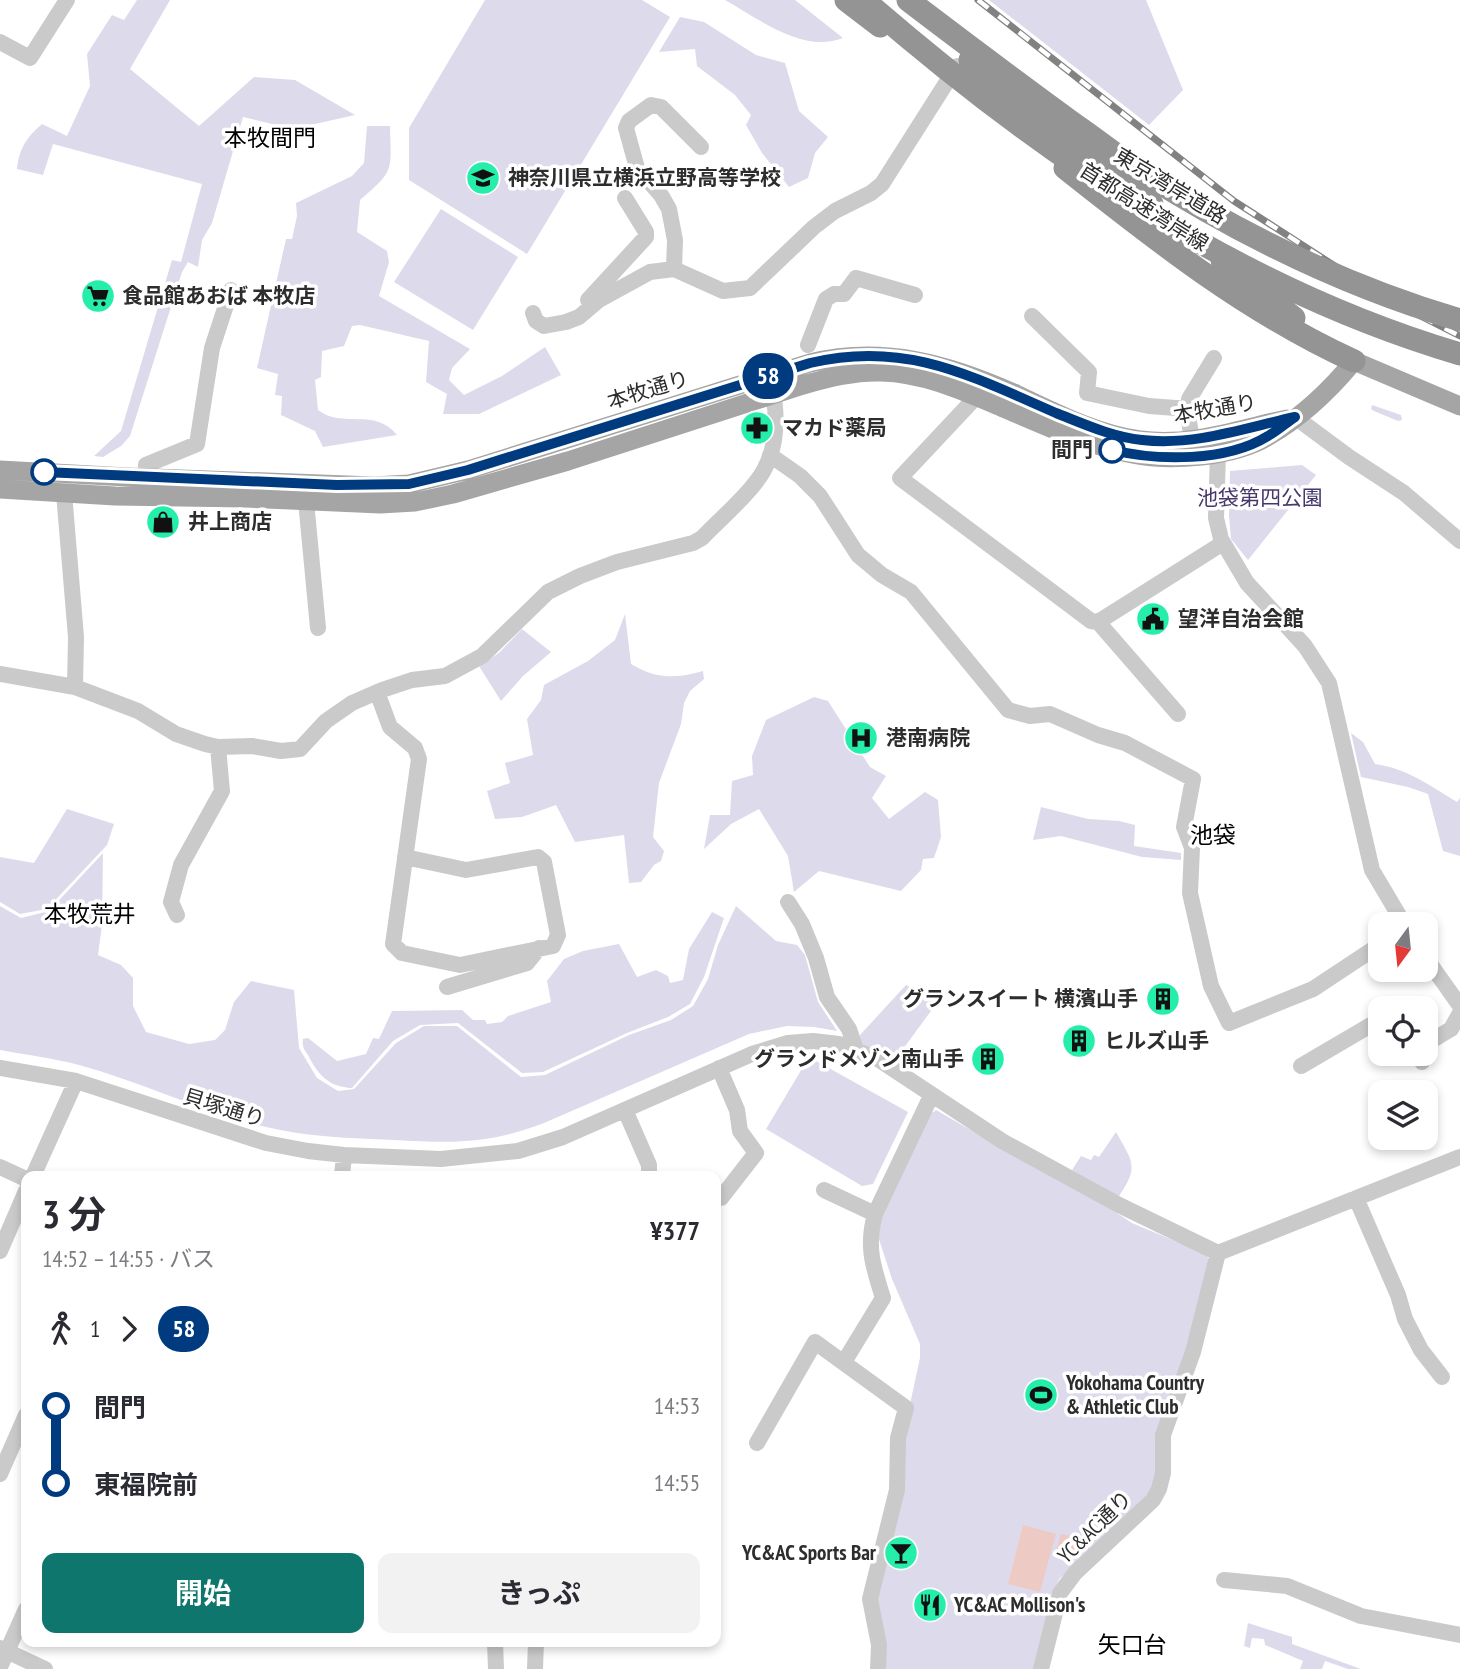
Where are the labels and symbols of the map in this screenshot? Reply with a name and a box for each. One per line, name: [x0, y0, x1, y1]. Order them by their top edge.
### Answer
district label: 本牧間門: [224, 123, 316, 152]
street label: 東京湾岸道路: [1109, 142, 1231, 230]
street label: 首都高速湾岸線: [1075, 156, 1214, 257]
school or university icon: 神奈川県立横浜立野高等学校: [464, 159, 502, 197]
place label: 神奈川県立横浜立野高等学校: [508, 164, 781, 191]
supermarket icon: 食品館あおば 本牧店: [79, 277, 117, 315]
place label: 食品館あおば 本牧店: [122, 282, 315, 309]
line badge: 58: [736, 353, 800, 399]
street label: 本牧通り: [604, 364, 692, 415]
street label: 本牧通り: [1171, 388, 1259, 429]
pharmacy icon: マカド薬局: [738, 409, 776, 447]
place label: マカド薬局: [782, 414, 887, 441]
place label: 間門: [1051, 436, 1093, 463]
marker: 間門: [1099, 437, 1125, 463]
unlabelled marker: [31, 459, 57, 485]
park label: 池袋第四公園: [1197, 484, 1323, 511]
shop icon: 井上商店: [144, 503, 182, 541]
place label: 井上商店: [188, 508, 272, 535]
public building icon: 望洋自治会館: [1134, 600, 1172, 638]
place label: 望洋自治会館: [1178, 605, 1304, 632]
hospital icon: 港南病院: [842, 719, 880, 757]
place label: 港南病院: [886, 724, 970, 751]
district label: 池袋: [1190, 820, 1236, 849]
district label: 本牧荒井: [44, 899, 136, 928]
north arrow: [1368, 912, 1438, 982]
building icon: グランスイート 横濱山手: [1144, 980, 1182, 1018]
place label: グランスイート 横濱山手: [903, 985, 1138, 1012]
building icon: ヒルズ山手: [1060, 1022, 1098, 1060]
place label: ヒルズ山手: [1104, 1027, 1209, 1054]
building icon: グランドメゾン南山手: [969, 1040, 1007, 1078]
place label: グランドメゾン南山手: [754, 1045, 964, 1072]
street label: 貝塚通り: [180, 1082, 268, 1133]
place label: Yokohama Country & Athletic Club: [1065, 1369, 1205, 1420]
sports icon: Yokohama Country & Athletic Club: [1022, 1376, 1060, 1414]
street label: YC&AC通り: [1052, 1485, 1138, 1569]
bar icon: YC&AC Sports Bar: [882, 1534, 920, 1572]
place label: YC&AC Sports Bar: [741, 1539, 877, 1566]
restaurant icon: YC&AC Mollison's: [911, 1586, 949, 1624]
place label: YC&AC Mollison's: [953, 1591, 1085, 1618]
district label: 矢口台: [1098, 1630, 1167, 1659]

